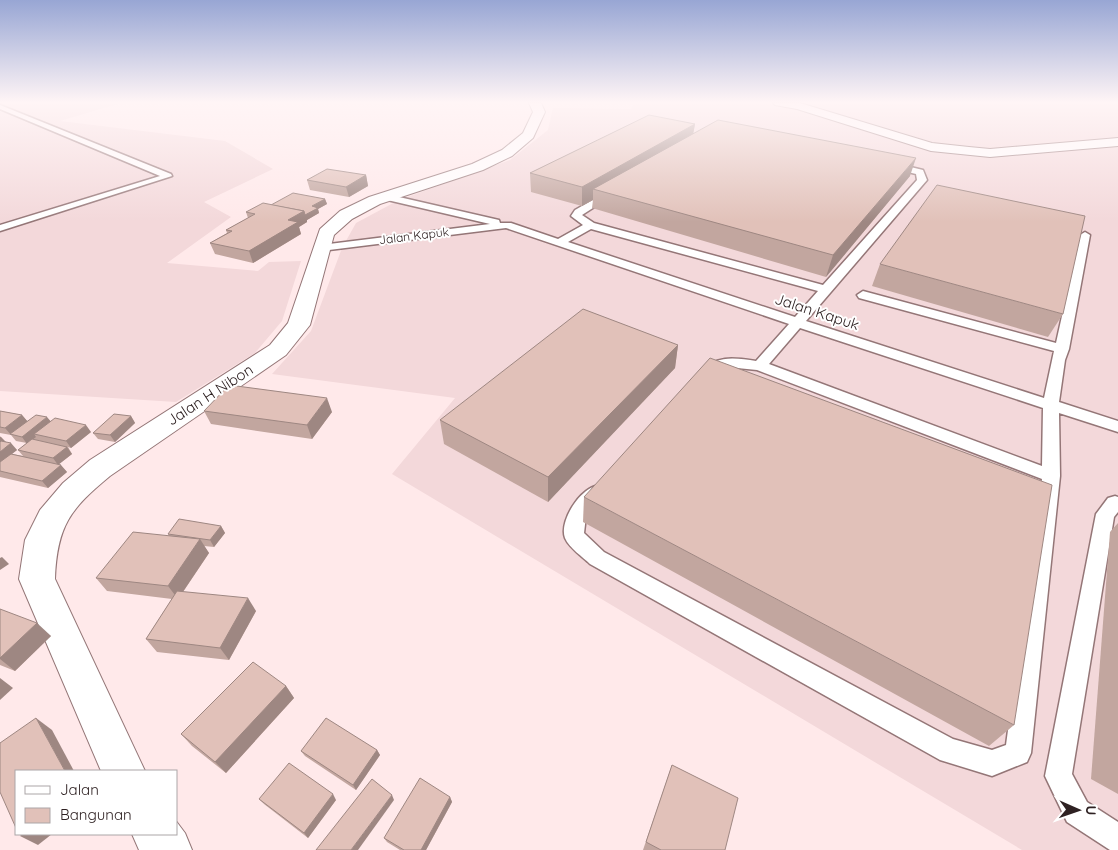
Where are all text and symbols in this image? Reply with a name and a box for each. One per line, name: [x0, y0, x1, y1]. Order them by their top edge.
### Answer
street label: Jalan Kapuk: [378, 224, 450, 247]
street label: Jalan Kapuk: [772, 289, 862, 334]
street label: Jalan H Nibon: [163, 360, 256, 429]
legend: [15, 770, 178, 835]
text: Jalan: [60, 780, 99, 799]
north arrow: [1053, 785, 1103, 835]
text: Bangunan: [60, 805, 132, 824]
text: U: [1082, 805, 1100, 816]

